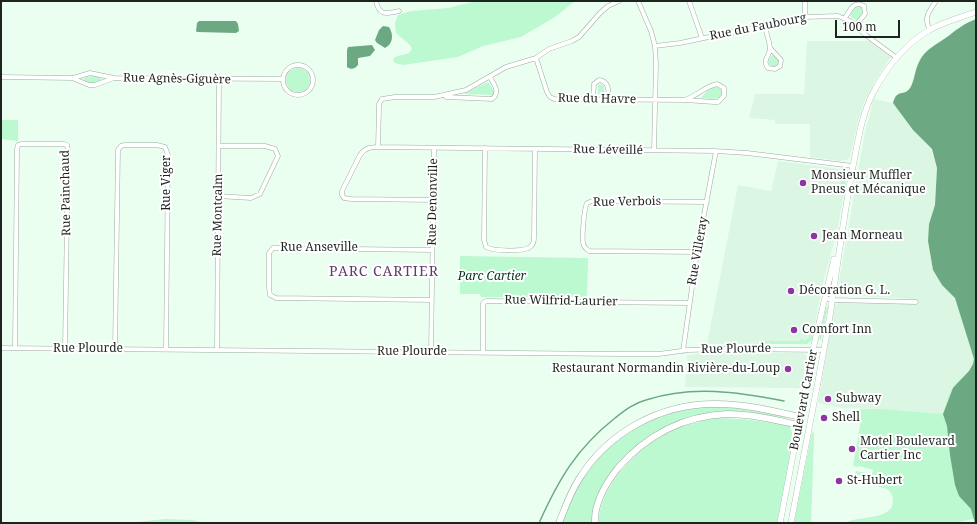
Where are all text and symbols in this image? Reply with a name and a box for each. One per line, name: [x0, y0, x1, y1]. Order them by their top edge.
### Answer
street label: Rue du Faubourg: [708, 11, 808, 43]
scale bar: [837, 12, 902, 38]
text: 100 m: [842, 18, 877, 35]
street label: Rue Agnès-Giguère: [123, 71, 231, 87]
street label: Rue du Havre: [558, 91, 636, 107]
street label: Rue Léveillé: [573, 142, 643, 158]
street label: Rue Painchaud: [58, 150, 74, 236]
street label: Rue Viger: [160, 155, 174, 211]
street label: Rue Denonville: [425, 158, 441, 246]
place label: Monsieur Muffler Pneus et Mécanique: [811, 169, 926, 197]
street label: Rue Montcalm: [210, 173, 226, 257]
marker: Monsieur Muffler Pneus et Mécanique: [798, 178, 808, 188]
street label: Rue Verbois: [593, 194, 661, 210]
street label: Rue Villeray: [685, 216, 711, 286]
place label: Jean Morneau: [822, 229, 903, 243]
marker: Jean Morneau: [809, 231, 819, 241]
street label: Rue Anseville: [280, 241, 358, 255]
district label: PARC CARTIER: [329, 264, 439, 280]
park label: Parc Cartier: [458, 270, 526, 284]
place label: Décoration G. L.: [799, 284, 890, 298]
marker: Décoration G. L.: [786, 286, 796, 296]
street label: Rue Wilfrid-Laurier: [504, 293, 618, 309]
place label: Comfort Inn: [802, 323, 872, 337]
marker: Comfort Inn: [789, 325, 799, 335]
street label: Rue Plourde: [701, 341, 771, 357]
street label: Rue Plourde: [53, 342, 123, 356]
street label: Rue Plourde: [377, 345, 447, 359]
street label: Boulevard Cartier: [787, 348, 821, 452]
place label: Restaurant Normandin Rivière-du-Loup: [552, 362, 780, 376]
marker: Restaurant Normandin Rivière-du-Loup: [783, 364, 793, 374]
place label: Subway: [836, 392, 881, 406]
marker: Subway: [823, 394, 833, 404]
place label: Shell: [832, 411, 860, 425]
marker: Shell: [819, 413, 829, 423]
place label: Motel Boulevard Cartier Inc: [860, 435, 955, 463]
marker: Motel Boulevard Cartier Inc: [847, 444, 857, 454]
place label: St-Hubert: [847, 474, 902, 488]
marker: St-Hubert: [834, 476, 844, 486]

